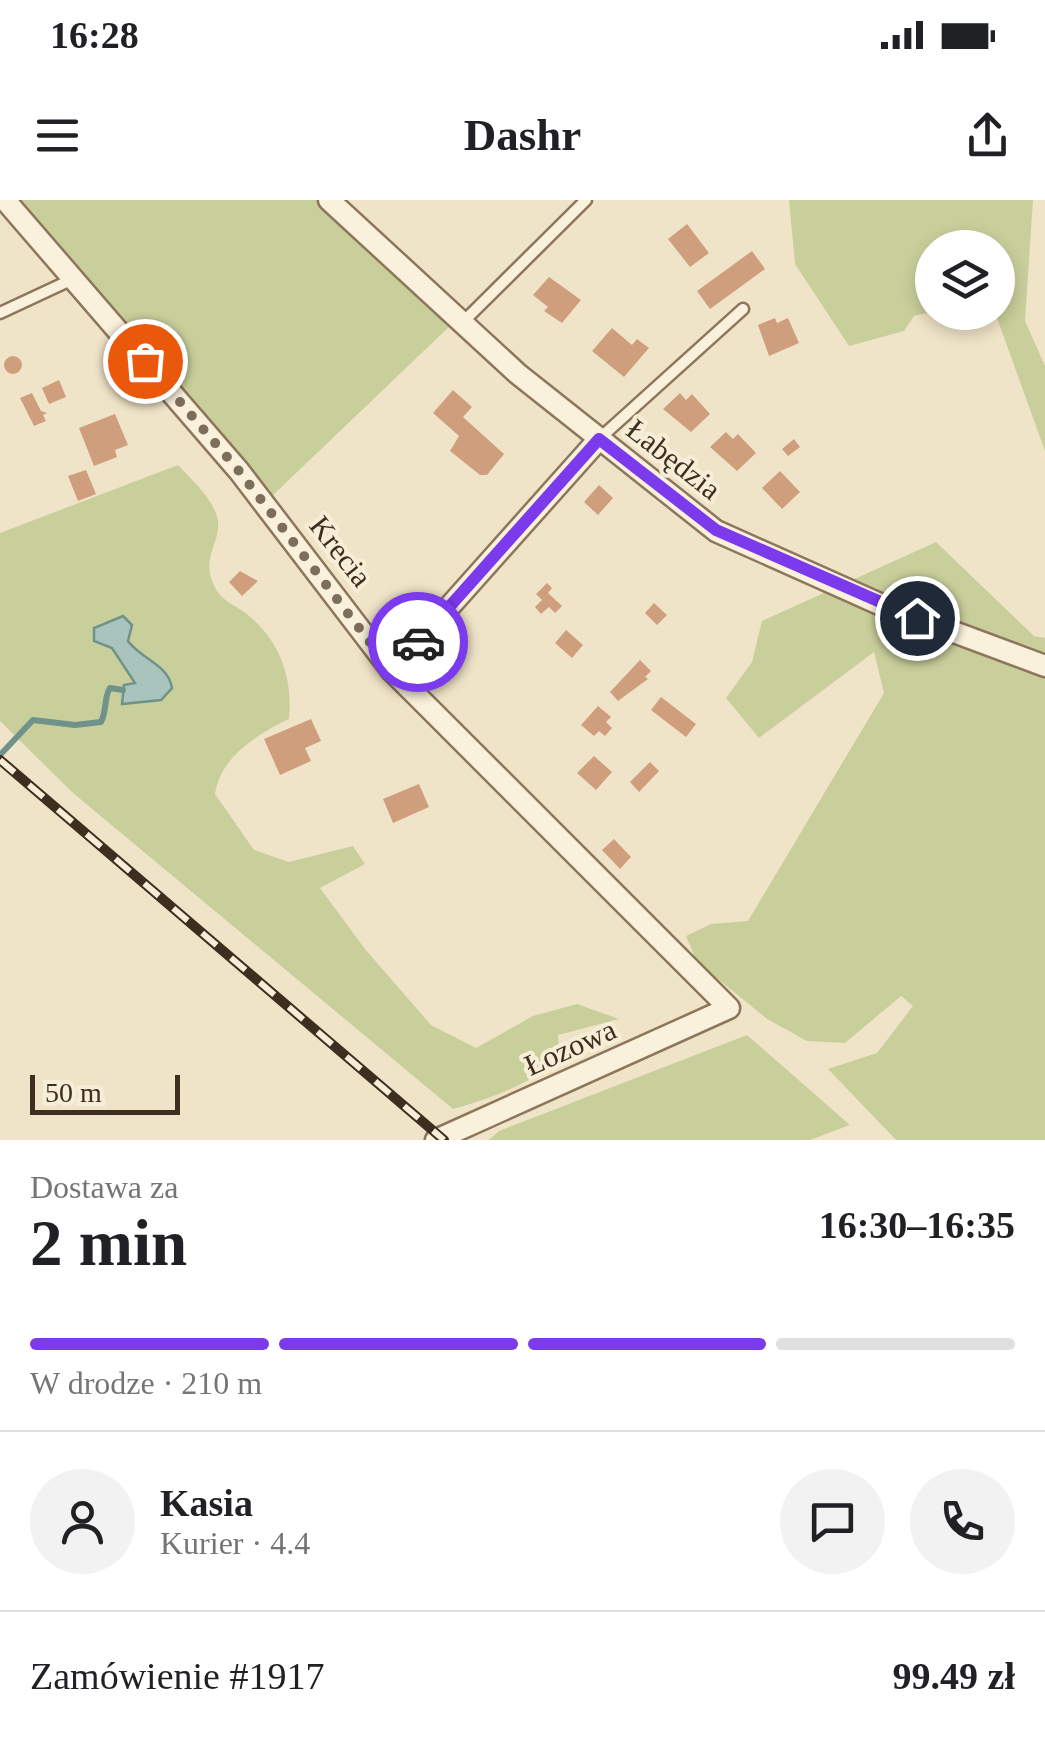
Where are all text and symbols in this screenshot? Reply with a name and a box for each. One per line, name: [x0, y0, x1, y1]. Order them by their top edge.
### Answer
text: 16:28: [50, 14, 139, 56]
icon: menu: [30, 108, 85, 163]
icon: share: [960, 108, 1015, 163]
text: Dashr: [464, 110, 581, 160]
map controls: [915, 230, 1015, 330]
button: layers: [915, 230, 1015, 330]
pin: [103, 319, 188, 404]
icon: bag: [118, 334, 173, 389]
street label: Łabędzia: [621, 412, 727, 506]
street label: Krecia: [303, 509, 379, 593]
pin: [875, 576, 960, 661]
icon: home: [890, 591, 945, 646]
courier: [368, 592, 468, 692]
icon: car: [391, 615, 446, 670]
street label: Łozowa: [519, 1012, 621, 1082]
scale bar: [30, 1070, 180, 1114]
text: 50 m: [45, 1077, 102, 1108]
text: Dostawa za: [30, 1169, 178, 1205]
text: 16:30–16:35: [819, 1204, 1015, 1246]
text: 2 min: [30, 1207, 187, 1279]
text: W drodze · 210 m: [30, 1365, 262, 1401]
button: person: [30, 1469, 135, 1574]
button: chat: [780, 1469, 885, 1574]
button: phone: [910, 1469, 1015, 1574]
text: Kasia: [160, 1482, 253, 1524]
text: Kurier · 4.4: [160, 1525, 310, 1561]
text: Zamówienie #1917: [30, 1655, 324, 1697]
text: 99.49 zł: [893, 1655, 1015, 1697]

